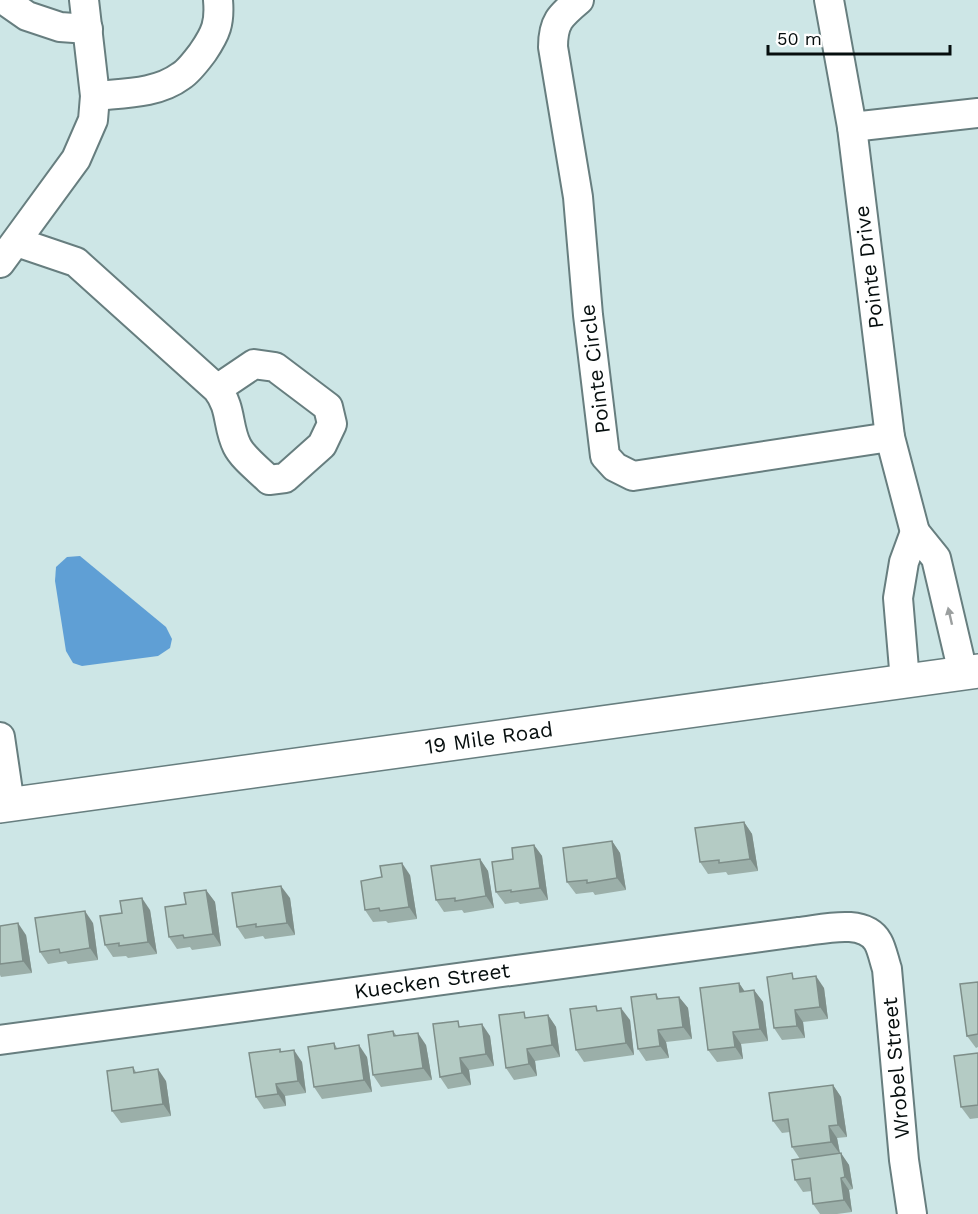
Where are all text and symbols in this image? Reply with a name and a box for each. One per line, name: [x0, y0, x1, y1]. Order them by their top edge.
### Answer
scale bar: [768, 18, 950, 56]
text: 50 m: [777, 28, 822, 49]
street label: Pointe Drive: [849, 204, 888, 330]
street label: Pointe Circle: [574, 303, 615, 435]
one-way arrow: [944, 607, 954, 625]
street label: 19 Mile Road: [423, 716, 554, 759]
street label: Kuecken Street: [352, 957, 512, 1004]
street label: Wrobel Street: [877, 996, 914, 1140]

